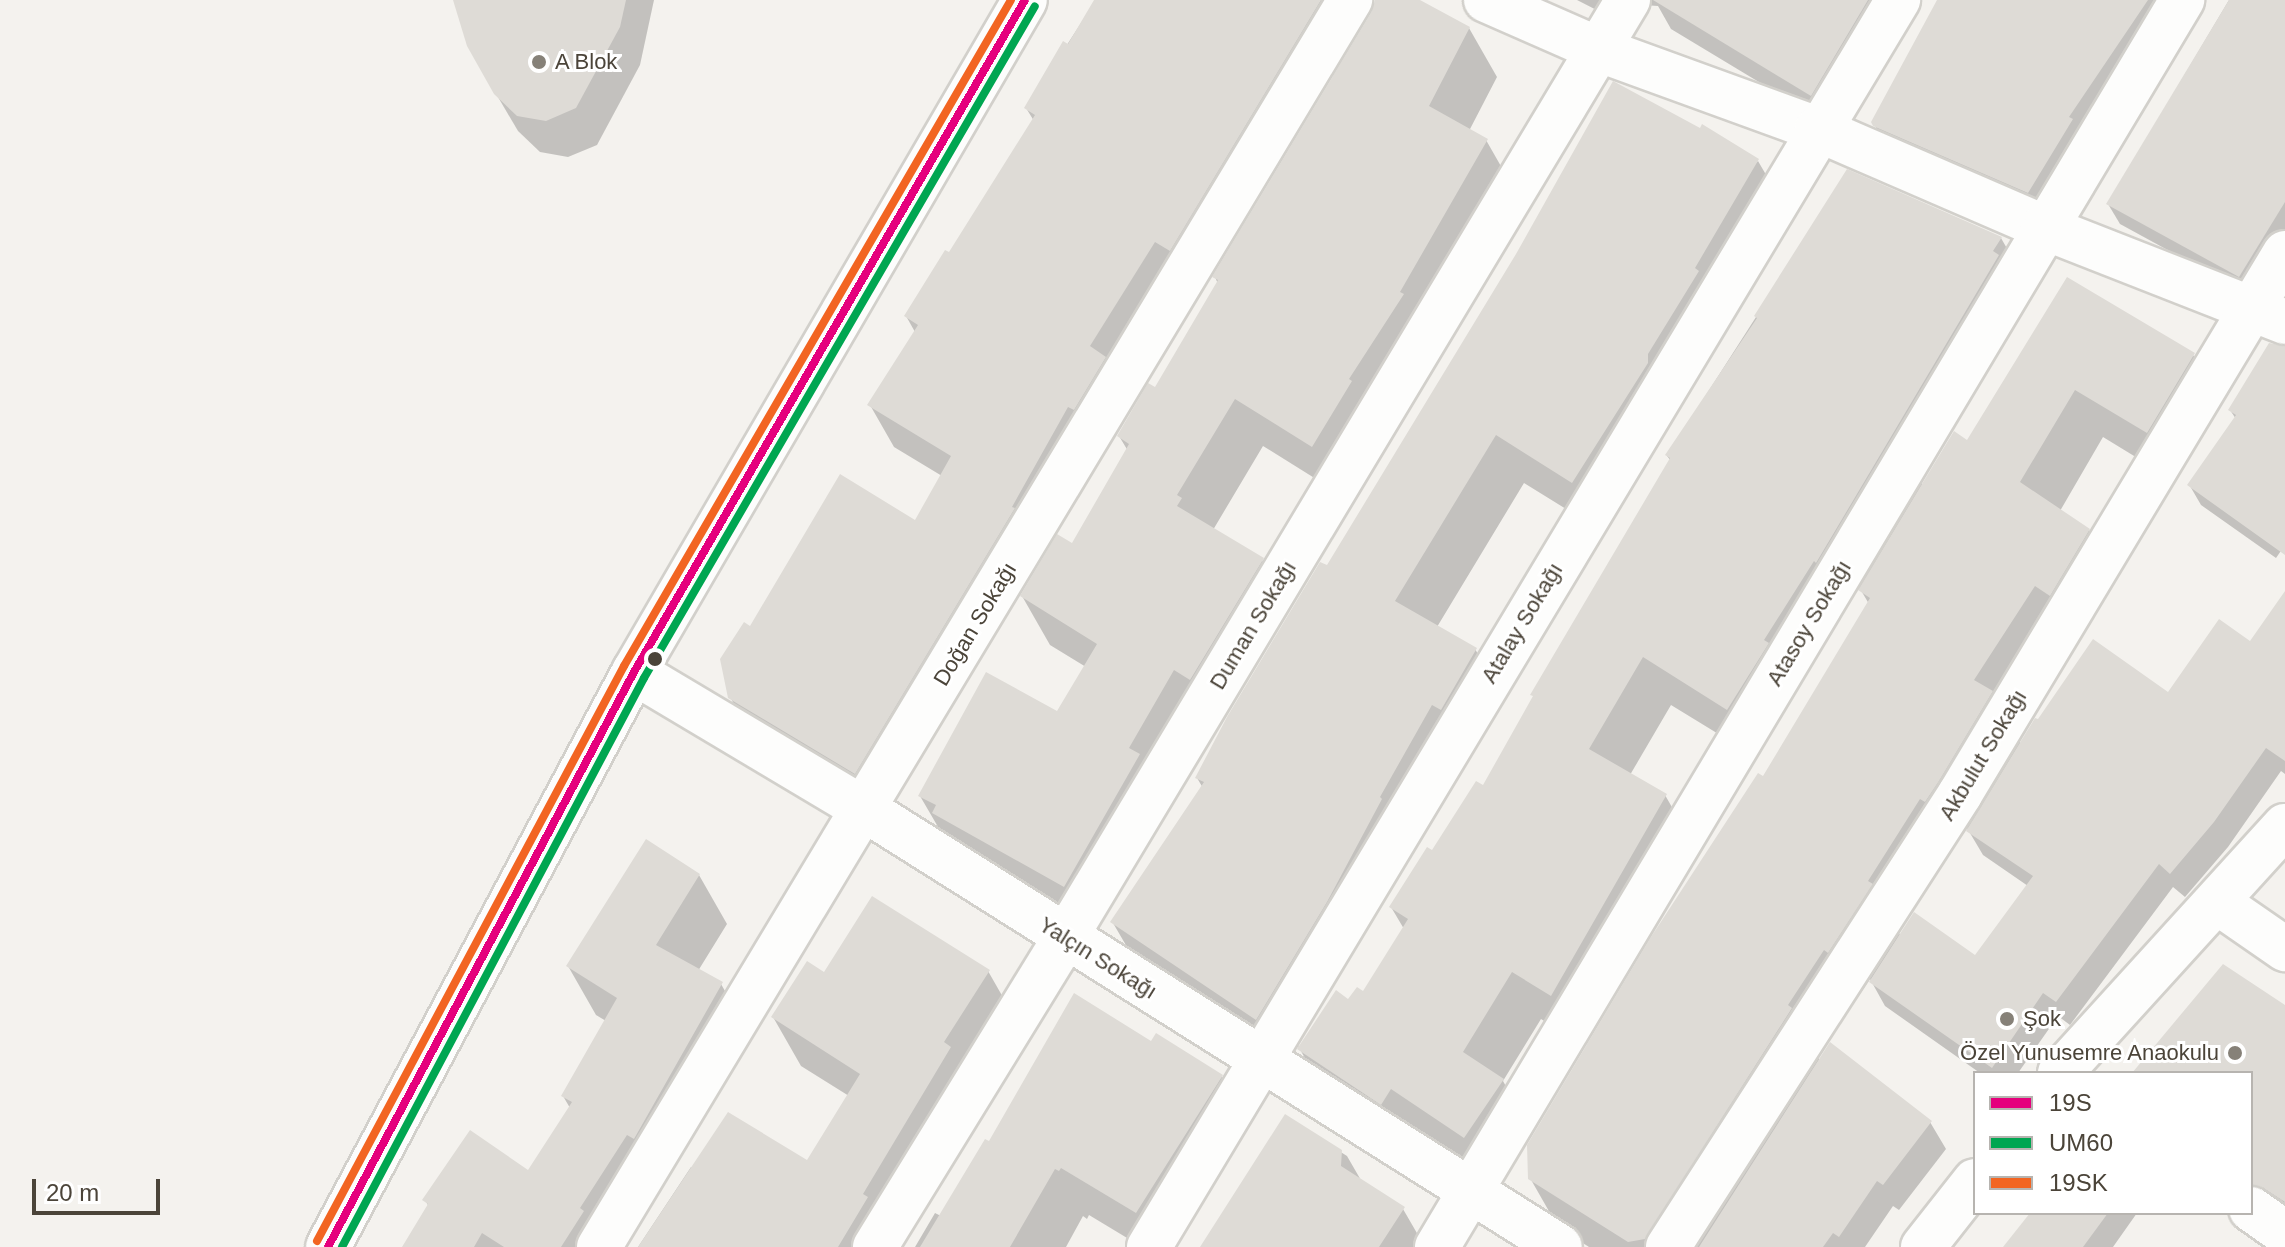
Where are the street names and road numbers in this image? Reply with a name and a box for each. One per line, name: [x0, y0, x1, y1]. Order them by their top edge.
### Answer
street label: Atasoy Sokağı: [1761, 555, 1857, 691]
street label: Duman Sokağı: [1204, 556, 1302, 694]
street label: Doğan Sokağı: [928, 557, 1022, 691]
street label: Atalay Sokağı: [1476, 558, 1568, 688]
street label: Akbulut Sokağı: [1934, 685, 2032, 825]
street label: Yalçın Sokağı: [1034, 911, 1162, 1005]

